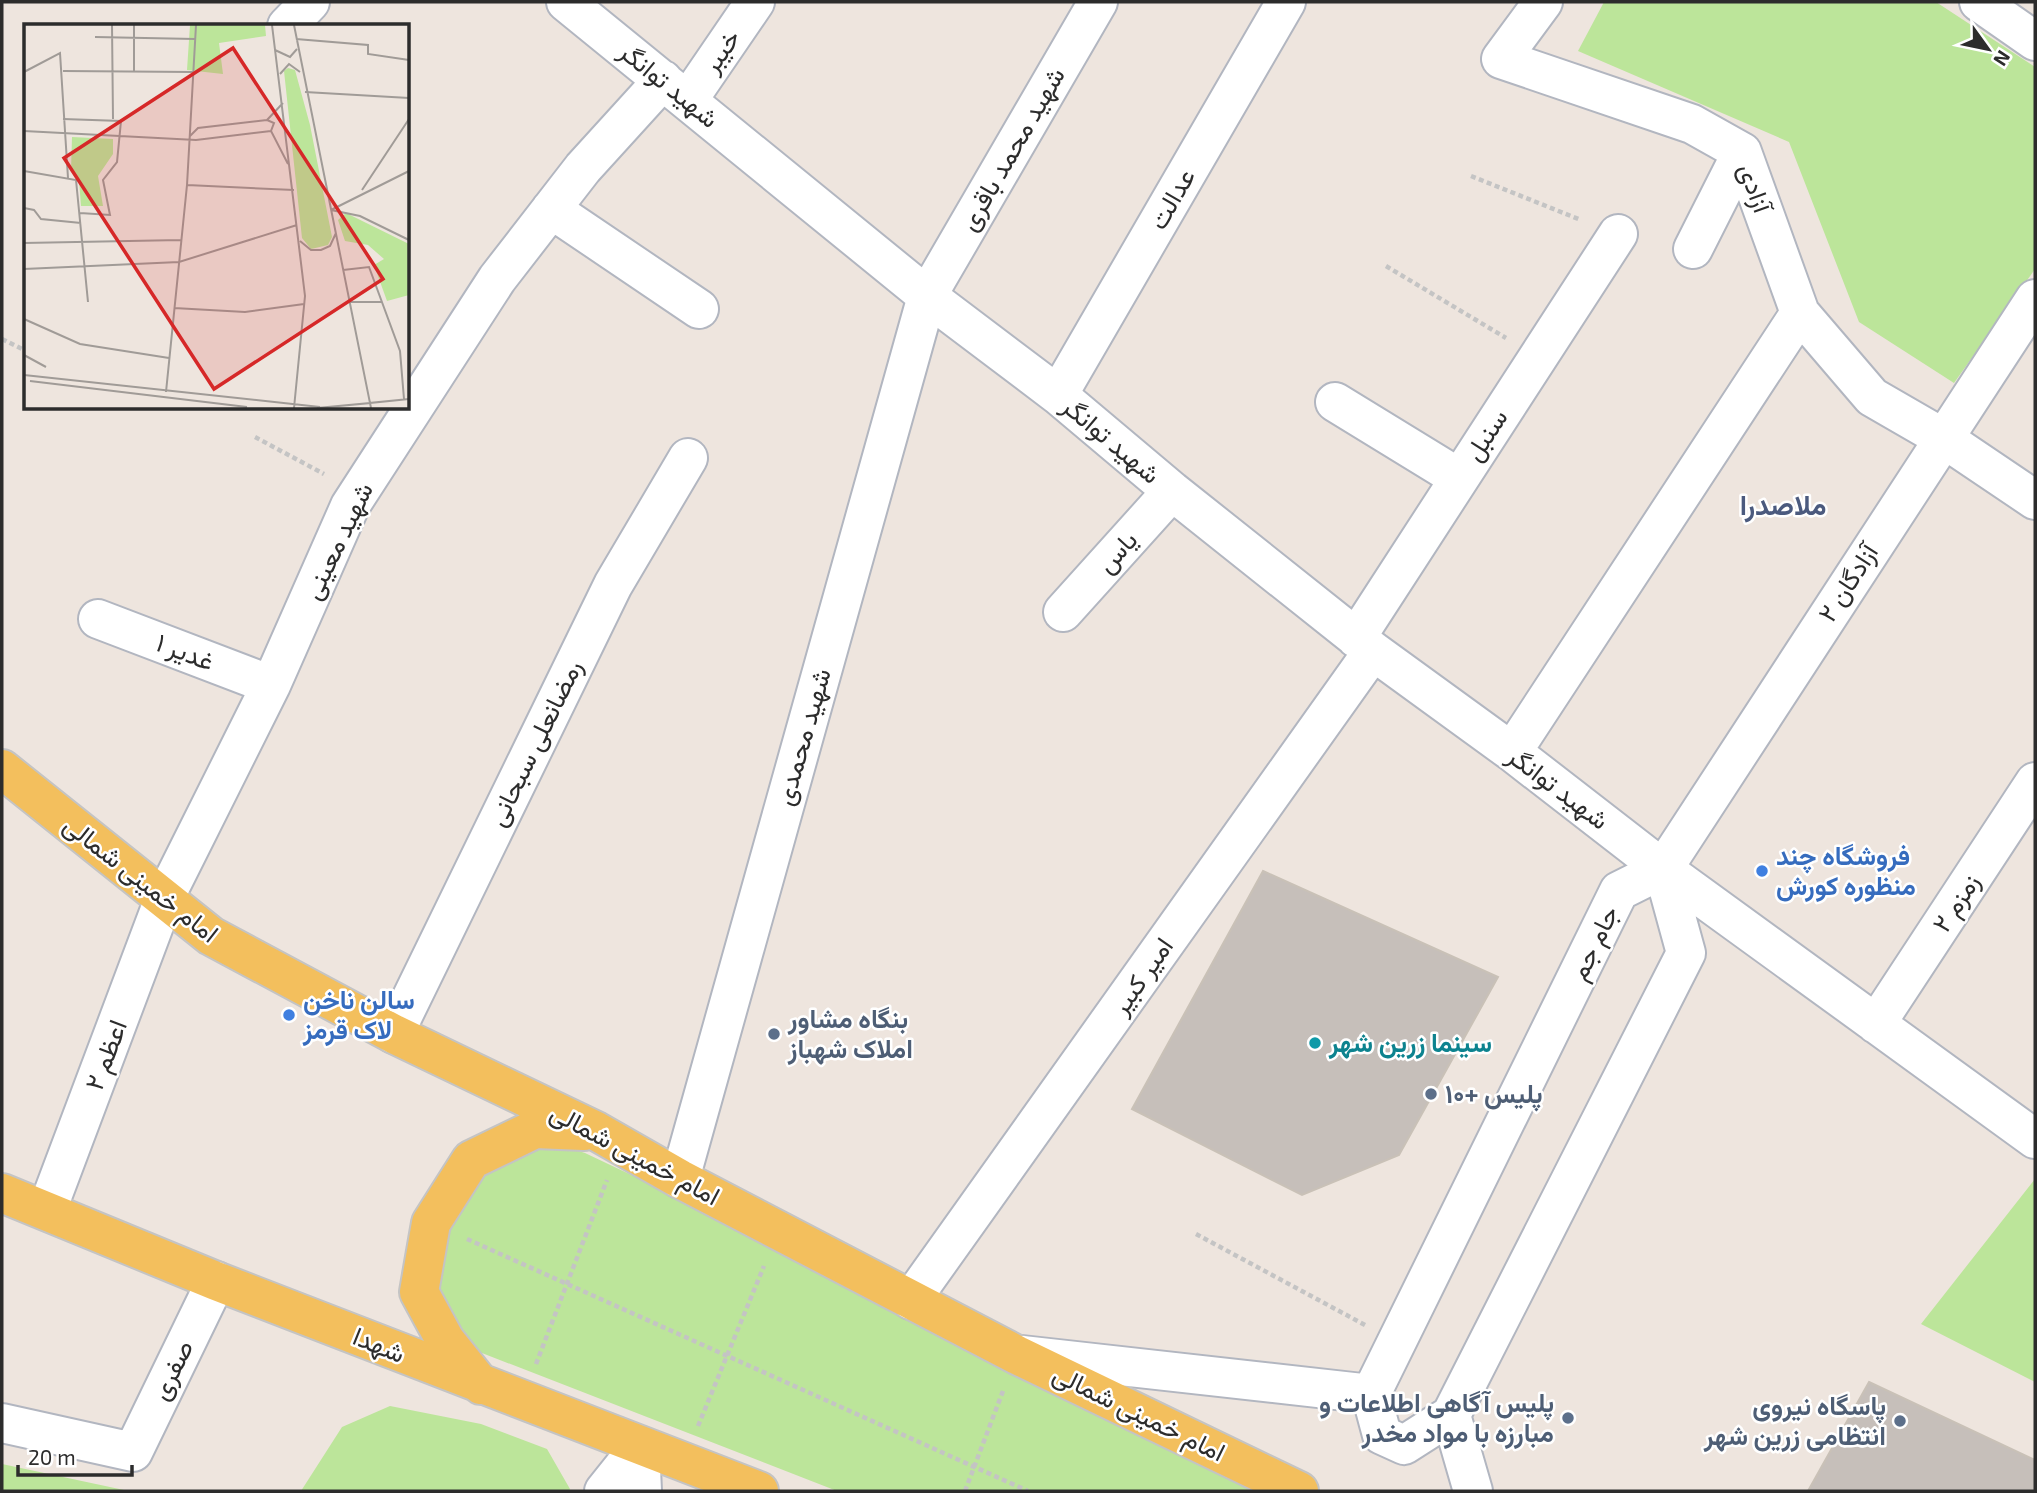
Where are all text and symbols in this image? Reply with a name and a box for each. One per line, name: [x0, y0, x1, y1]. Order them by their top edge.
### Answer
north arrow: [1953, 14, 2023, 84]
street label: خیبر: [693, 22, 747, 80]
inset map: [24, 24, 410, 410]
street label: شهید توانگر: [612, 34, 726, 135]
text: N: [1989, 47, 2016, 71]
street label: شهید محمد باقری: [951, 61, 1072, 236]
street label: آزادی: [1731, 159, 1780, 219]
street label: عدالت: [1141, 162, 1200, 234]
street label: شهید توانگر: [1054, 388, 1167, 490]
street label: سنبل: [1457, 402, 1515, 467]
street label: شهید معینی: [295, 477, 380, 605]
district label: ملاصدرا: [1740, 487, 1826, 523]
street label: یاس: [1089, 524, 1144, 580]
street label: آزادگان ۲: [1810, 536, 1886, 628]
street label: غدیر ۱: [151, 625, 219, 678]
street label: رمضانعلی سبحانی: [480, 654, 589, 832]
street label: شهید محمدی: [767, 664, 838, 809]
street label: شهید توانگر: [1500, 738, 1616, 837]
street label: امام خمینی شمالی: [57, 808, 225, 950]
place label: فروشگاه چند منظوره کورش: [1776, 839, 1916, 902]
marker: فروشگاه چند منظوره کورش: [1754, 863, 1770, 879]
street label: زمزم ۲: [1924, 867, 1988, 939]
street label: جام جم: [1561, 900, 1627, 986]
street label: امیر کبیر: [1103, 931, 1180, 1022]
place label: سالن ناخن لاک قرمز: [302, 983, 415, 1046]
place label: بنگاه مشاور املاک شهباز: [787, 1002, 913, 1065]
marker: سالن ناخن لاک قرمز: [281, 1007, 297, 1023]
street label: اعظم ۲: [77, 1015, 135, 1095]
marker: بنگاه مشاور املاک شهباز: [766, 1026, 782, 1042]
place label: سینما زرین شهر: [1328, 1026, 1492, 1059]
marker: سینما زرین شهر: [1307, 1035, 1323, 1051]
place label: پلیس +۱۰: [1445, 1077, 1543, 1112]
marker: پلیس +۱۰: [1423, 1086, 1439, 1102]
street label: امام خمینی شمالی: [544, 1095, 726, 1213]
street label: شهدا: [348, 1319, 410, 1370]
street label: صفری: [143, 1334, 200, 1405]
street label: امام خمینی شمالی: [1047, 1357, 1231, 1469]
place label: پلیس آگاهی اطلاعات و مبارزه با مواد مخدر: [1319, 1386, 1554, 1449]
place label: پاسگاه نیروی انتظامی زرین شهر: [1703, 1389, 1886, 1452]
marker: پلیس آگاهی اطلاعات و مبارزه با مواد مخدر: [1560, 1410, 1576, 1426]
marker: پاسگاه نیروی انتظامی زرین شهر: [1892, 1413, 1908, 1429]
scale bar: [18, 1434, 131, 1478]
text: 20 m: [28, 1444, 76, 1469]

